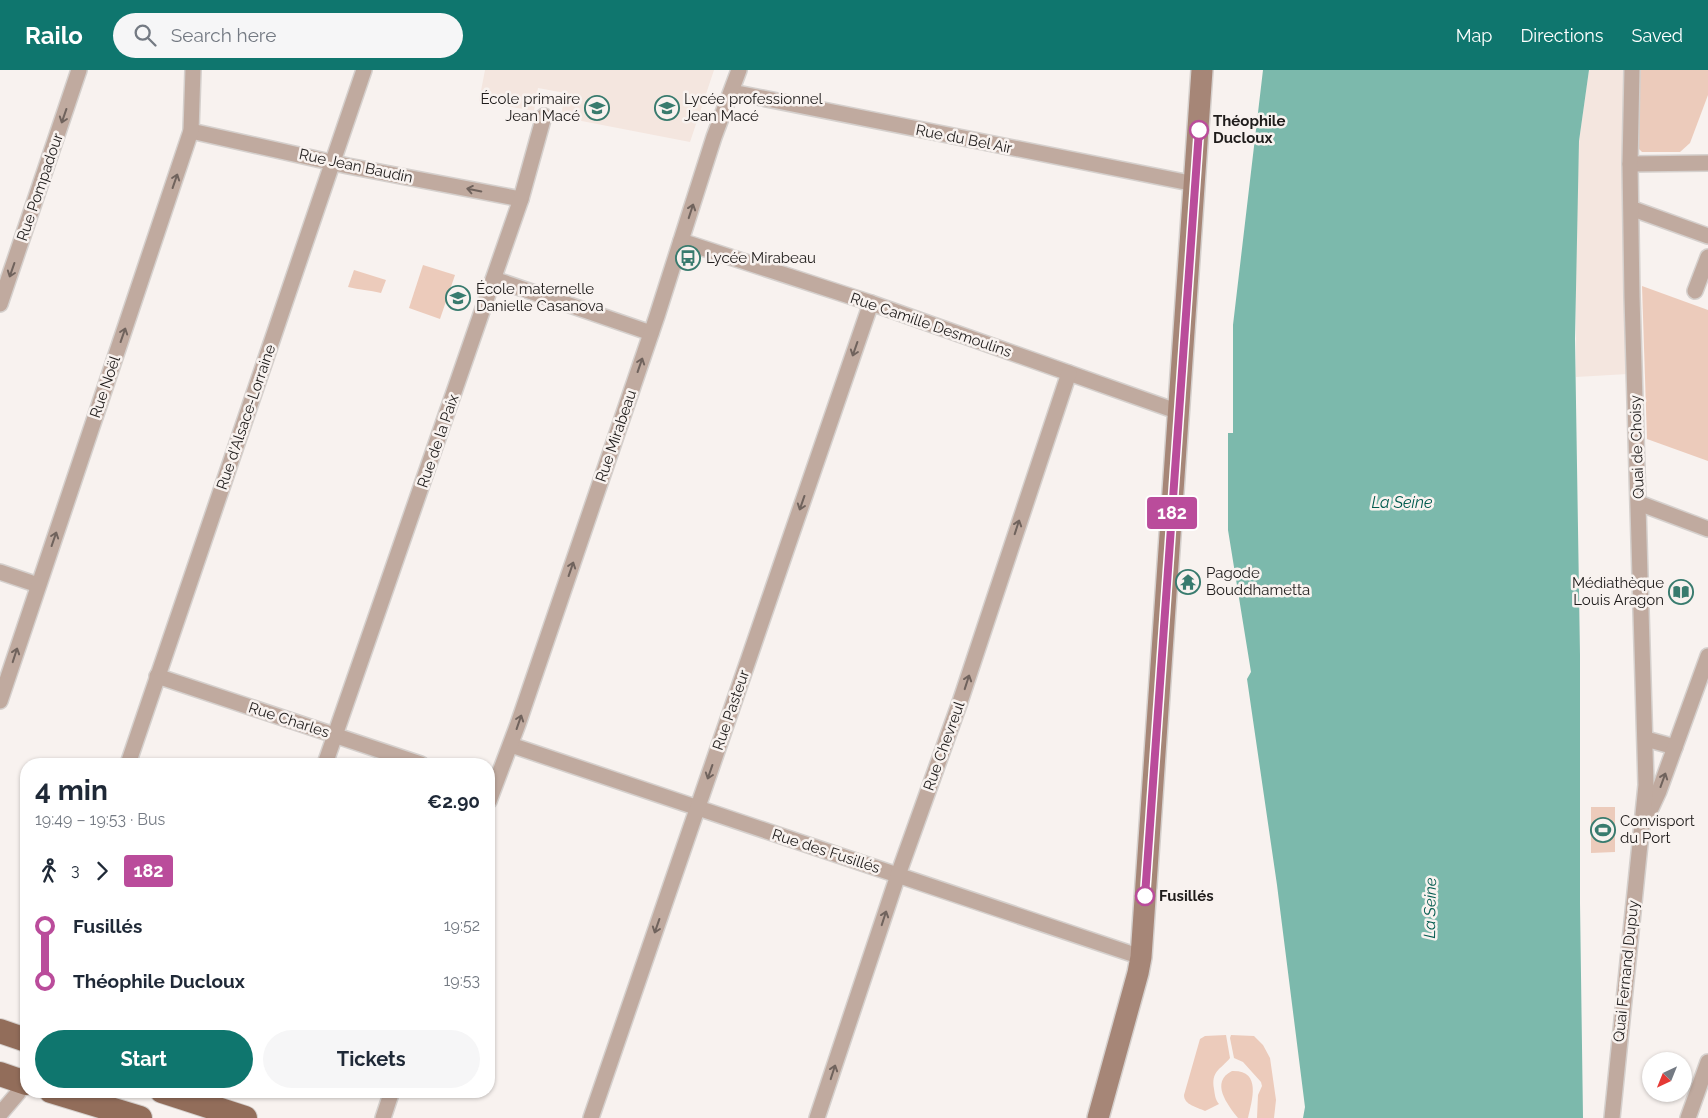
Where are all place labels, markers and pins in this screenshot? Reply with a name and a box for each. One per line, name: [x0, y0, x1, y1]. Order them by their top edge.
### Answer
place label: École primaire Jean Macé: [480, 90, 580, 125]
place label: Lycée professionnel Jean Macé: [684, 90, 824, 125]
school or university icon: École primaire Jean Macé: [584, 95, 610, 121]
school or university icon: Lycée professionnel Jean Macé: [654, 95, 680, 121]
place label: Théophile Ducloux: [1213, 112, 1286, 147]
marker: Théophile Ducloux: [1189, 120, 1209, 140]
bus stop icon: Lycée Mirabeau: [675, 245, 701, 271]
place label: Lycée Mirabeau: [706, 249, 816, 267]
place label: École maternelle Danielle Casanova: [476, 280, 604, 315]
school or university icon: École maternelle Danielle Casanova: [445, 285, 471, 311]
place label: Pagode Bouddhametta: [1206, 564, 1310, 599]
temple icon: Pagode Bouddhametta: [1175, 569, 1201, 595]
place label: Médiathèque Louis Aragon: [1572, 574, 1664, 609]
library icon: Médiathèque Louis Aragon: [1668, 579, 1694, 605]
place label: Convisport du Port: [1620, 812, 1695, 847]
sports icon: Convisport du Port: [1590, 817, 1616, 843]
marker: Fusillés: [1135, 886, 1155, 906]
place label: Fusillés: [1159, 887, 1214, 905]

